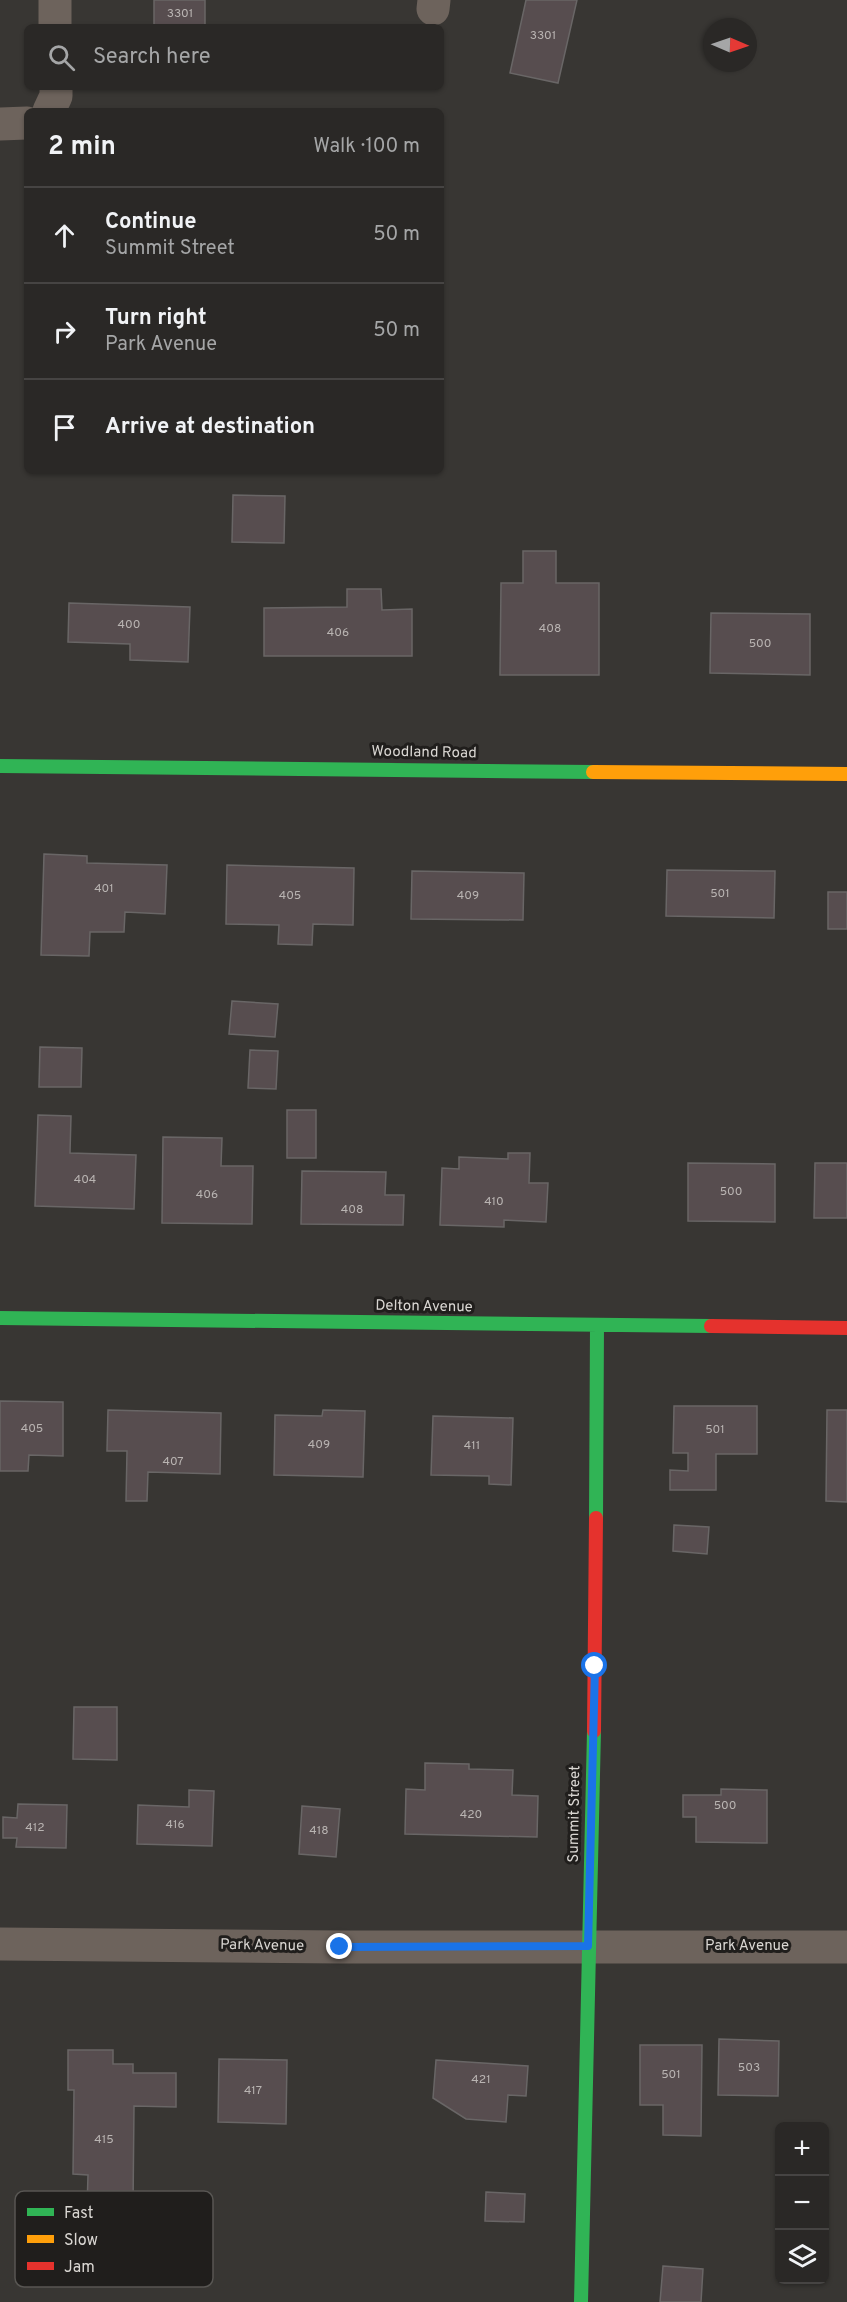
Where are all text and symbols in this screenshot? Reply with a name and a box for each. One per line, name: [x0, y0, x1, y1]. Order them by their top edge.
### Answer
house number: 3301: [167, 6, 193, 22]
north arrow: [703, 18, 757, 72]
search box: [24, 24, 444, 90]
house number: 3301: [530, 28, 556, 44]
icon: search: [45, 41, 78, 74]
text: Search here: [93, 44, 211, 71]
text: 2 min: [48, 131, 116, 164]
text: Walk · 100 m: [313, 134, 420, 160]
text: Continue: [105, 209, 196, 236]
icon: ahead: [48, 219, 81, 252]
text: 50 m: [373, 222, 420, 248]
text: Summit Street: [105, 236, 235, 262]
text: Turn right: [105, 305, 207, 332]
icon: right: [48, 315, 81, 348]
text: 50 m: [373, 318, 420, 344]
text: Park Avenue: [105, 332, 217, 358]
icon: arrive: [48, 411, 81, 444]
text: Arrive at destination: [105, 414, 315, 441]
house number: 400: [118, 617, 140, 633]
house number: 408: [539, 621, 561, 637]
house number: 406: [327, 625, 349, 641]
house number: 500: [749, 636, 771, 652]
street label: Woodland Road: [371, 743, 477, 763]
house number: 401: [94, 881, 114, 897]
house number: 501: [710, 886, 730, 902]
house number: 405: [279, 888, 301, 904]
house number: 409: [457, 888, 479, 904]
house number: 404: [74, 1172, 96, 1188]
house number: 500: [720, 1184, 742, 1200]
house number: 406: [196, 1187, 218, 1203]
house number: 410: [484, 1194, 504, 1210]
house number: 408: [341, 1202, 363, 1218]
street label: Delton Avenue: [375, 1297, 473, 1317]
house number: 405: [21, 1421, 43, 1437]
house number: 501: [705, 1422, 725, 1438]
house number: 409: [308, 1437, 330, 1453]
house number: 411: [464, 1438, 480, 1454]
house number: 407: [162, 1454, 184, 1470]
route start: [581, 1652, 607, 1678]
street label: Summit Street: [565, 1765, 585, 1863]
house number: 500: [714, 1798, 736, 1814]
house number: 420: [460, 1807, 482, 1823]
house number: 416: [165, 1817, 185, 1833]
house number: 412: [25, 1820, 45, 1836]
house number: 418: [309, 1823, 329, 1839]
route end: [326, 1933, 352, 1959]
street label: Park Avenue: [220, 1936, 304, 1956]
street label: Park Avenue: [705, 1937, 789, 1956]
house number: 503: [738, 2060, 760, 2076]
house number: 501: [661, 2067, 681, 2083]
house number: 421: [471, 2072, 491, 2088]
house number: 417: [244, 2083, 262, 2099]
map controls: [775, 2122, 829, 2284]
button: +: [775, 2122, 829, 2176]
house number: 415: [94, 2132, 114, 2148]
button: −: [775, 2176, 829, 2230]
legend: [15, 2191, 213, 2287]
text: Fast: [64, 2204, 94, 2224]
button: layers: [775, 2230, 829, 2284]
text: Slow: [64, 2231, 98, 2251]
text: Jam: [64, 2258, 95, 2278]

